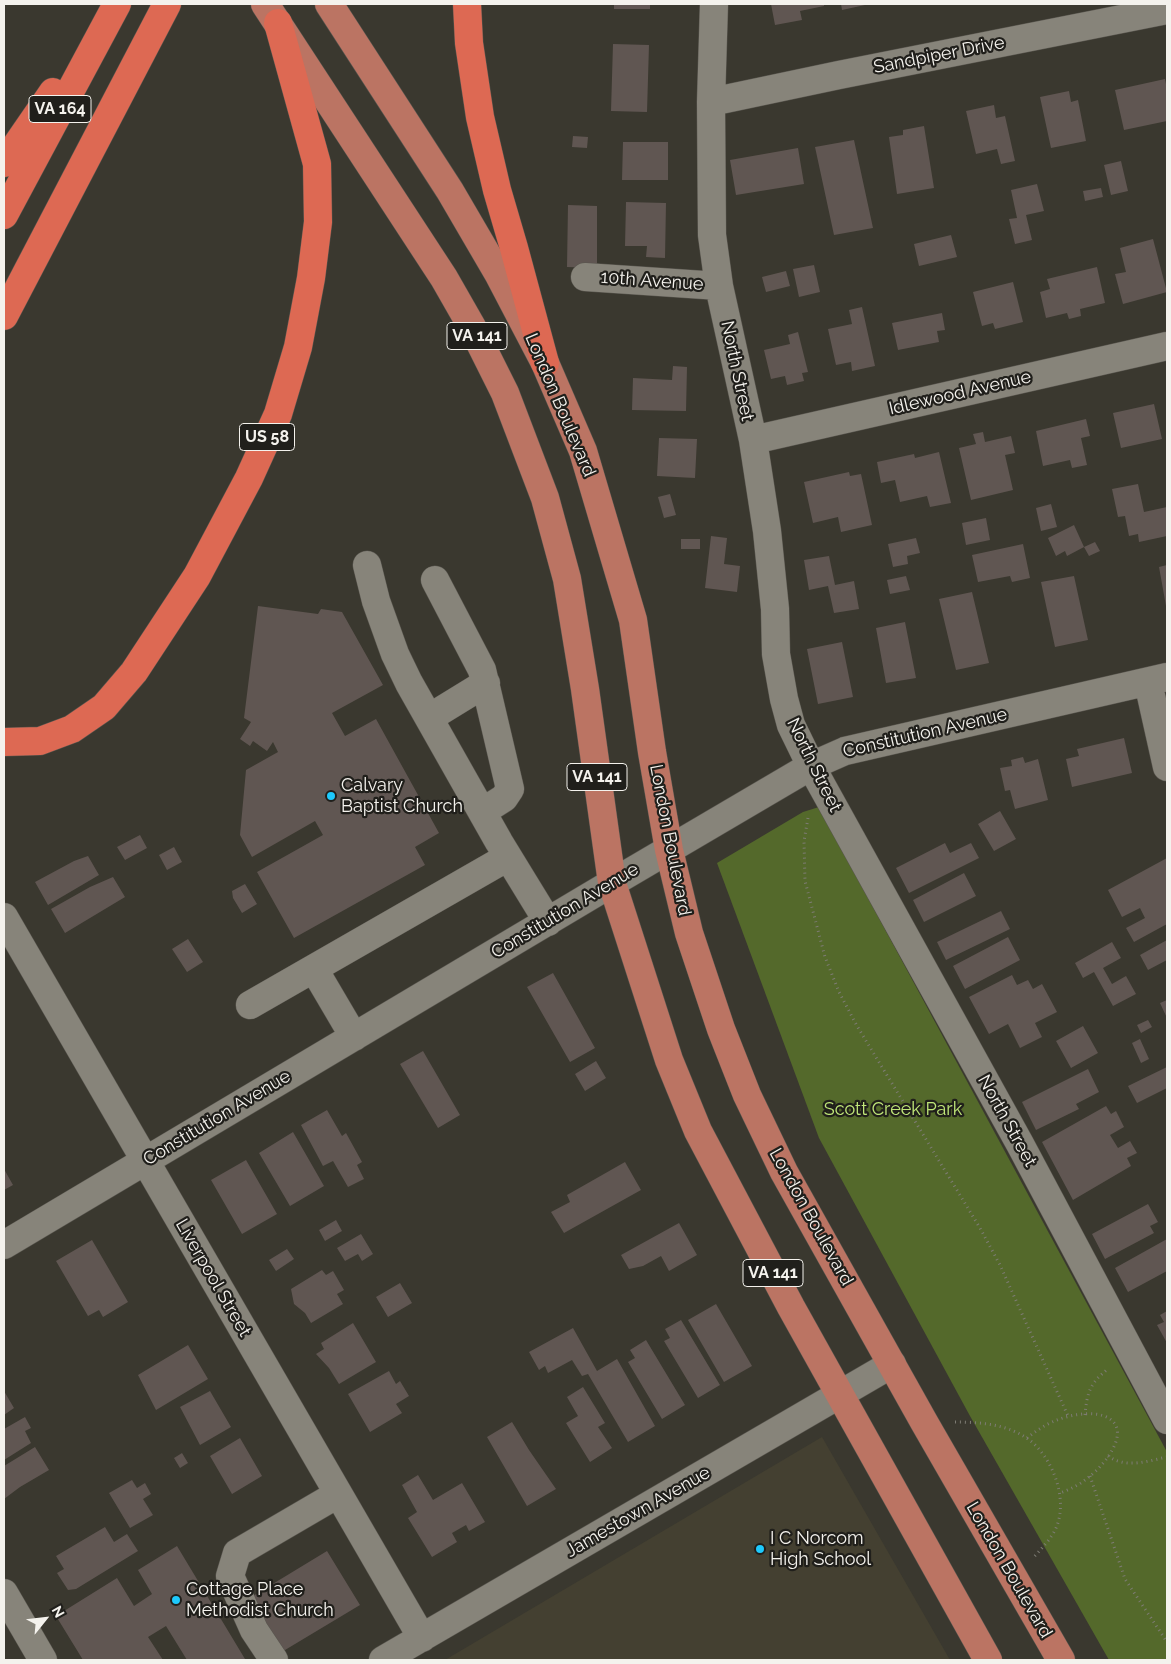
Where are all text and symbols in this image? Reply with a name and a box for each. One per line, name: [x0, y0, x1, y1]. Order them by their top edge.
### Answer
street label: Sandpiper Drive: [872, 32, 1006, 78]
road number: VA 164: [29, 96, 91, 122]
street label: 10th Avenue: [600, 267, 704, 295]
street label: North Street: [716, 319, 758, 423]
road number: VA 141: [447, 322, 507, 350]
street label: London Boulevard: [520, 330, 600, 480]
street label: Idlewood Avenue: [887, 366, 1033, 420]
road number: US 58: [240, 424, 294, 451]
street label: Constitution Avenue: [841, 704, 1009, 762]
street label: North Street: [782, 715, 846, 815]
street label: London Boulevard: [645, 763, 695, 917]
road number: VA 141: [567, 764, 627, 790]
place label: Calvary Baptist Church: [341, 775, 463, 818]
marker: Calvary Baptist Church: [325, 790, 337, 802]
street label: Constitution Avenue: [488, 859, 642, 963]
street label: Constitution Avenue: [140, 1066, 294, 1170]
street label: North Street: [973, 1071, 1041, 1171]
park label: Scott Creek Park: [824, 1099, 962, 1121]
street label: London Boulevard: [764, 1145, 858, 1289]
street label: Liverpool Street: [171, 1215, 255, 1341]
road number: VA 141: [743, 1260, 803, 1286]
street label: Jamestown Avenue: [562, 1462, 714, 1562]
street label: London Boulevard: [961, 1498, 1057, 1642]
place label: I C Norcom High School: [770, 1528, 871, 1570]
marker: I C Norcom High School: [754, 1543, 766, 1555]
place label: Cottage Place Methodist Church: [186, 1579, 334, 1622]
north arrow: [20, 1594, 70, 1644]
marker: Cottage Place Methodist Church: [170, 1594, 182, 1606]
text: N: [49, 1603, 68, 1620]

